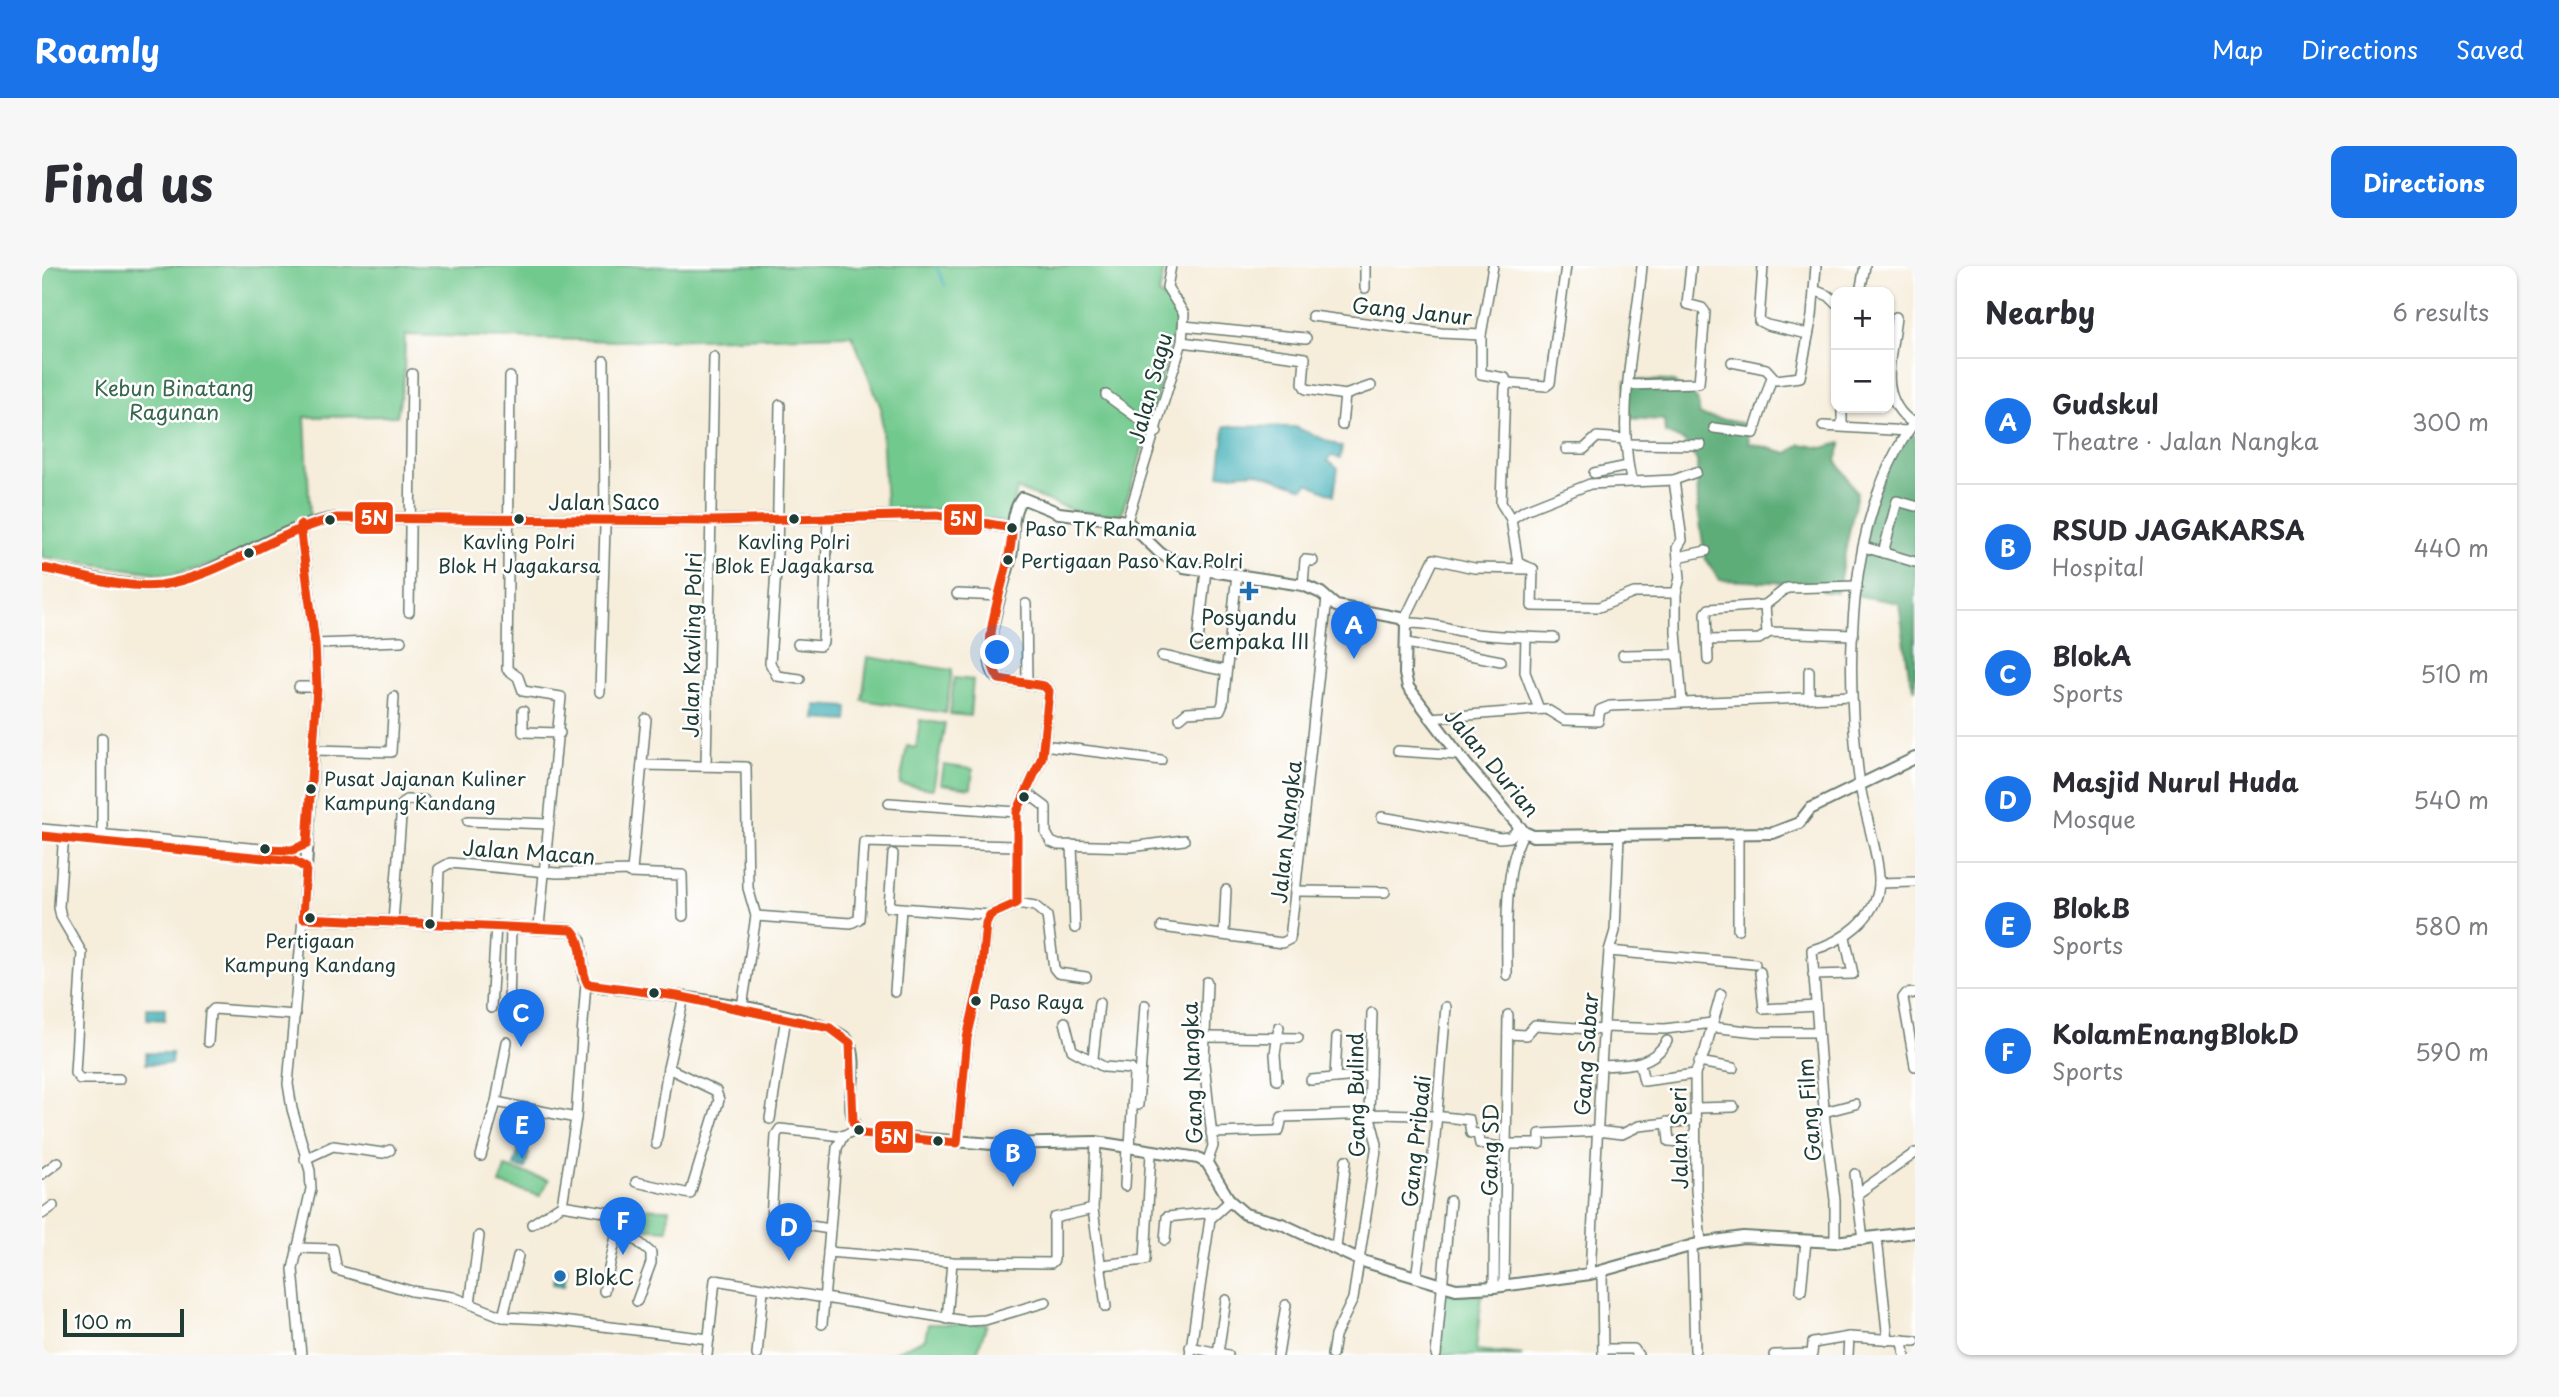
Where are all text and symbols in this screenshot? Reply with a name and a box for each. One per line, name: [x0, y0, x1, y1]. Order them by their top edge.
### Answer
text: Roamly: [35, 24, 160, 74]
text: Map: [2212, 31, 2263, 67]
text: Directions: [2301, 31, 2418, 67]
text: Saved: [2456, 31, 2524, 67]
text: Find us: [42, 145, 213, 219]
button: Directions: [2331, 146, 2517, 218]
map controls: [1831, 287, 1894, 413]
button: +: [1831, 287, 1894, 350]
street label: Gang Janur: [1350, 288, 1474, 332]
text: Nearby: [1985, 289, 2095, 334]
text: 6 results: [2393, 294, 2489, 329]
street label: Jalan Sagu: [1119, 329, 1179, 447]
button: −: [1831, 350, 1894, 413]
park label: Kebun Binatang Ragunan: [94, 371, 254, 427]
text: Gudskul: [2052, 384, 2158, 423]
text: A: [1999, 404, 2017, 439]
text: 300 m: [2412, 404, 2489, 439]
text: Theatre · Jalan Nangka: [2052, 423, 2319, 458]
street label: Jalan Saco: [548, 485, 660, 517]
line badge: 5N: [354, 501, 394, 535]
text: 5N: [360, 503, 388, 531]
line badge: 5N: [943, 503, 983, 536]
text: 5N: [949, 504, 977, 532]
text: RSUD JAGAKARSA: [2052, 510, 2305, 549]
marker: Kavling Polri Blok H Jagakarsa: [512, 512, 526, 526]
marker: Kavling Polri Blok E Jagakarsa: [787, 512, 801, 526]
unlabelled marker: [323, 513, 337, 527]
place label: Paso TK Rahmania: [1025, 514, 1197, 542]
marker: Paso TK Rahmania: [1005, 521, 1019, 535]
place label: Kavling Polri Blok H Jagakarsa: [438, 527, 600, 579]
place label: Kavling Polri Blok E Jagakarsa: [714, 527, 874, 579]
text: B: [2000, 530, 2016, 565]
text: 440 m: [2414, 530, 2489, 565]
unlabelled marker: [242, 546, 256, 560]
place label: Pertigaan Paso Kav.Polri: [1021, 546, 1243, 574]
text: Hospital: [2052, 549, 2144, 584]
street label: Jalan Kavling Polri: [673, 552, 709, 738]
marker: Pertigaan Paso Kav.Polri: [1001, 553, 1015, 567]
marker: Posyandu Cempaka III: [1239, 581, 1259, 601]
place label: Posyandu Cempaka III: [1189, 600, 1309, 656]
pin: A: [1331, 601, 1377, 659]
your location: [980, 635, 1014, 669]
text: BlokA: [2052, 636, 2131, 675]
text: C: [1999, 656, 2017, 691]
text: 510 m: [2420, 656, 2489, 691]
text: Sports: [2052, 675, 2123, 710]
street label: Jalan Durian: [1438, 700, 1548, 824]
street label: Jalan Nangka: [1262, 759, 1308, 905]
text: Masjid Nurul Huda: [2052, 762, 2299, 801]
place label: Pusat Jajanan Kuliner Kampung Kandang: [324, 764, 526, 816]
marker: Pusat Jajanan Kuliner Kampung Kandang: [304, 782, 318, 796]
text: D: [1999, 782, 2017, 817]
text: 540 m: [2413, 782, 2489, 817]
unlabelled marker: [1017, 790, 1031, 804]
text: Mosque: [2052, 801, 2136, 836]
street label: Jalan Macan: [462, 830, 596, 872]
unlabelled marker: [258, 842, 272, 856]
text: BlokB: [2052, 888, 2130, 927]
text: E: [2001, 908, 2015, 943]
text: 580 m: [2414, 908, 2489, 943]
marker: Pertigaan Kampung Kandang: [303, 911, 317, 925]
unlabelled marker: [423, 917, 437, 931]
place label: Pertigaan Kampung Kandang: [224, 926, 396, 978]
text: Sports: [2052, 927, 2123, 962]
unlabelled marker: [647, 986, 661, 1000]
place label: Paso Raya: [989, 987, 1084, 1015]
pin: C: [498, 989, 544, 1047]
street label: Gang Sabar: [1565, 991, 1605, 1117]
marker: Paso Raya: [969, 994, 983, 1008]
street label: Gang Nangka: [1173, 1002, 1209, 1144]
text: KolamEnangBlokD: [2052, 1014, 2299, 1053]
street label: Gang Bulind: [1338, 1032, 1372, 1158]
text: F: [2001, 1034, 2015, 1069]
text: 590 m: [2415, 1034, 2489, 1069]
text: Sports: [2052, 1053, 2123, 1088]
street label: Gang Film: [1788, 1057, 1828, 1163]
street label: Gang Pribadi: [1392, 1073, 1438, 1209]
street label: Jalan Seri: [1661, 1086, 1695, 1190]
pin: E: [499, 1101, 545, 1159]
street label: Gang SD: [1472, 1103, 1506, 1197]
line badge: 5N: [874, 1120, 914, 1154]
text: 5N: [880, 1122, 908, 1150]
unlabelled marker: [852, 1123, 866, 1137]
pin: B: [990, 1129, 1036, 1187]
unlabelled marker: [931, 1134, 945, 1148]
pin: F: [600, 1197, 646, 1255]
pin: D: [766, 1203, 812, 1261]
place label: BlokC: [574, 1260, 635, 1292]
marker: BlokC: [552, 1268, 568, 1284]
scale bar: [63, 1306, 184, 1338]
text: 100 m: [74, 1307, 132, 1335]

